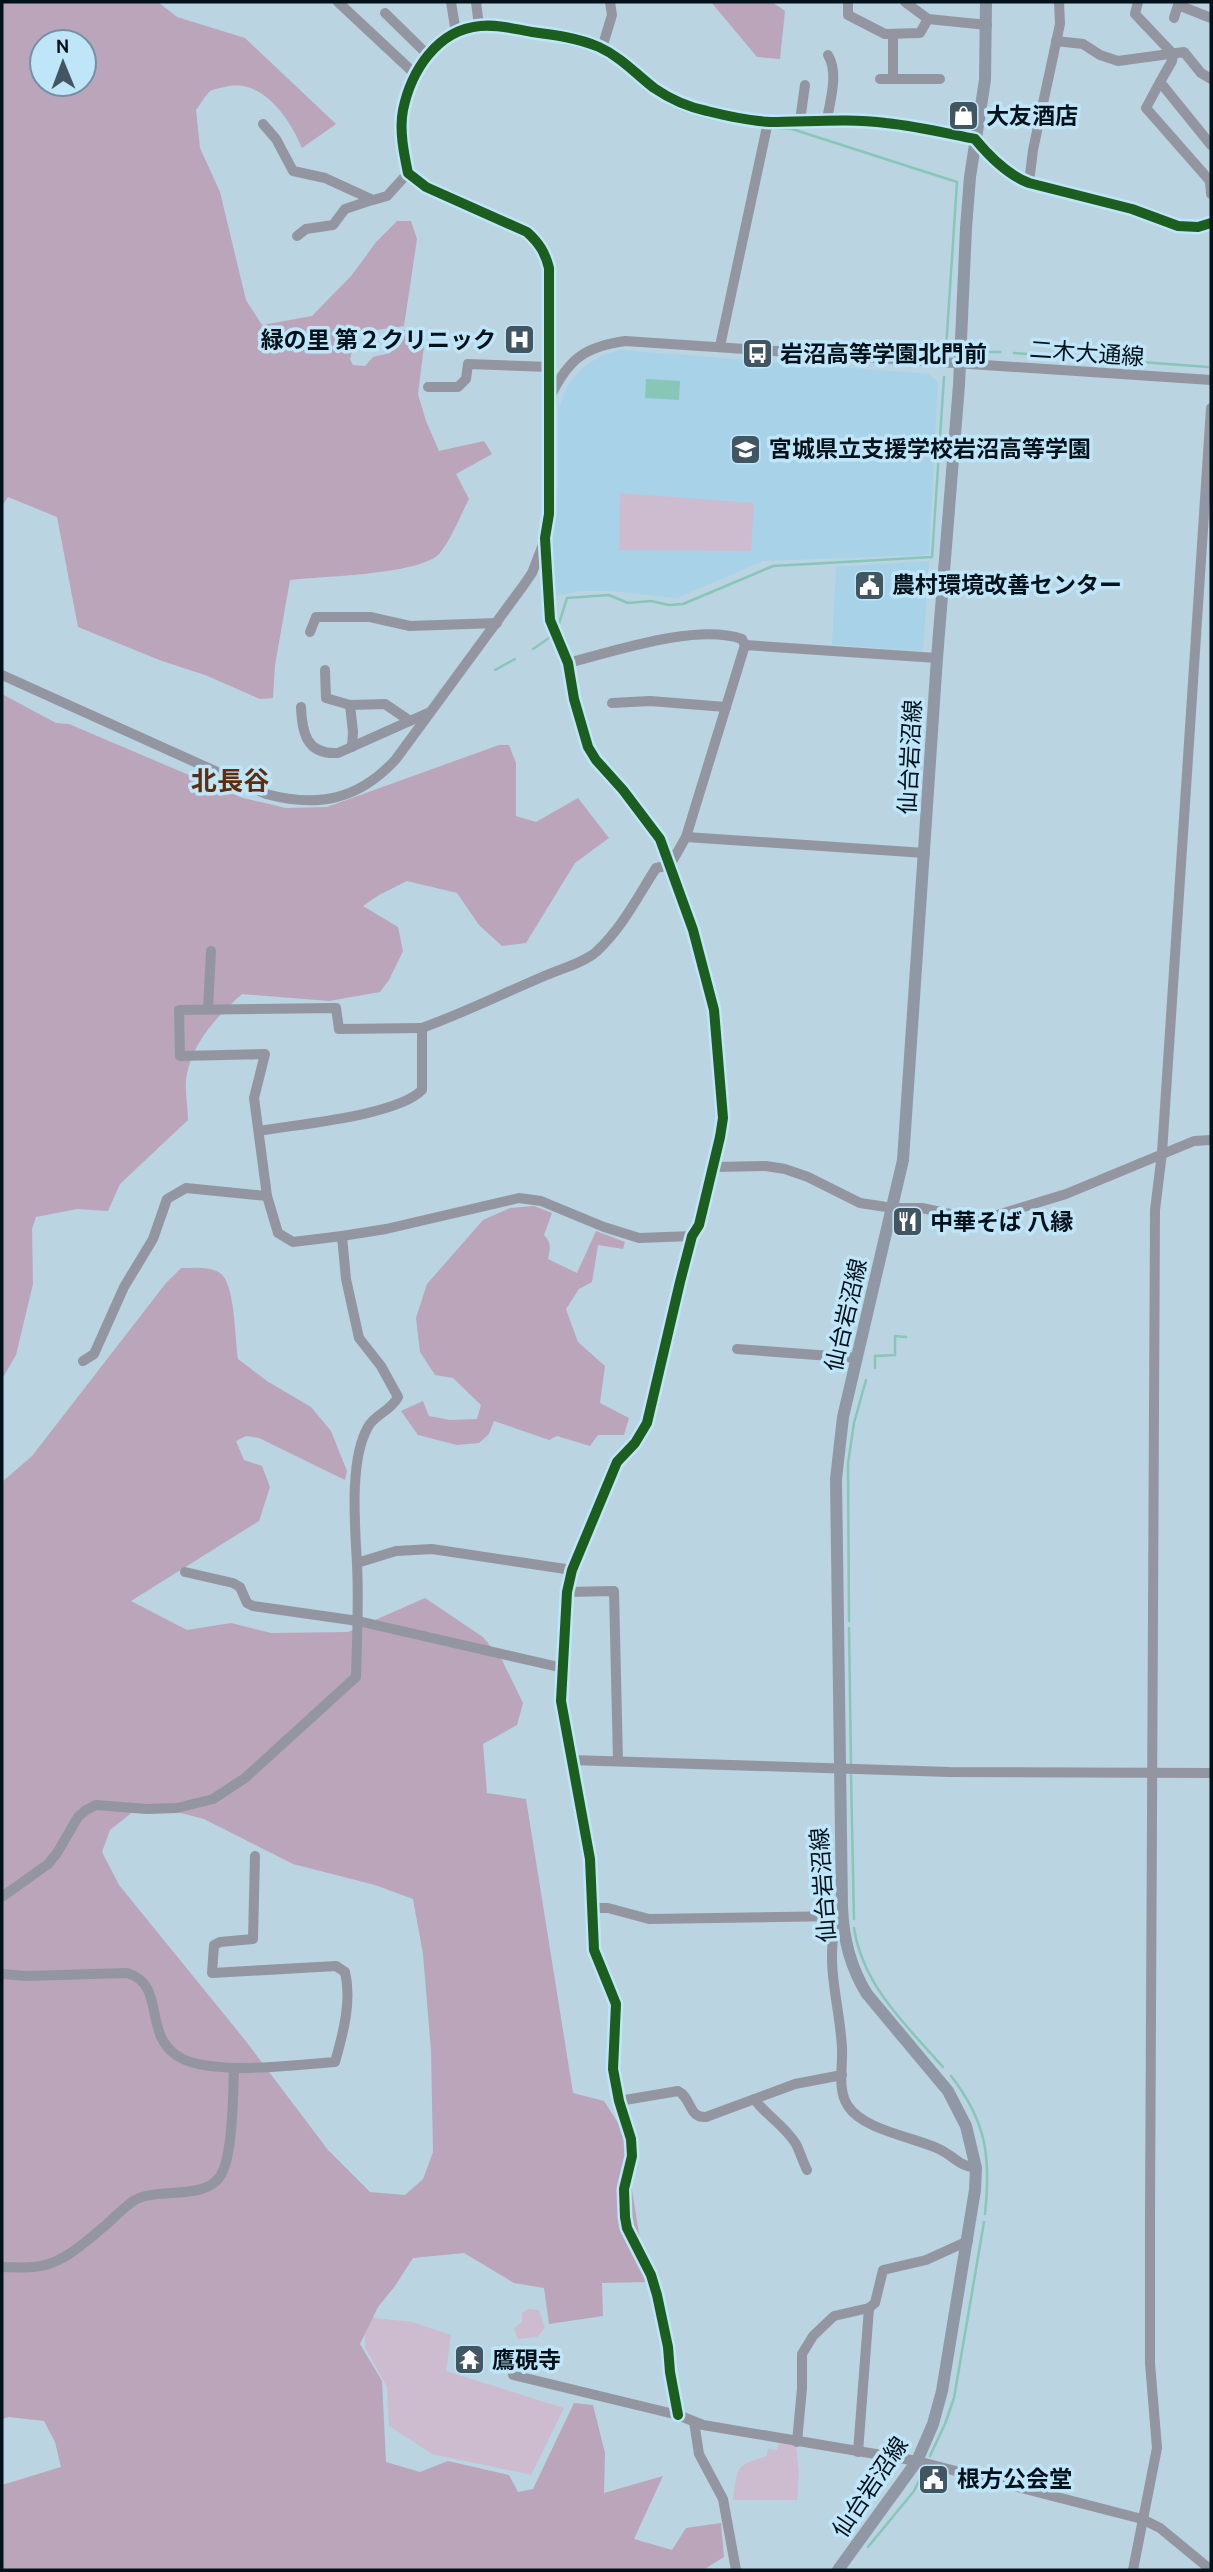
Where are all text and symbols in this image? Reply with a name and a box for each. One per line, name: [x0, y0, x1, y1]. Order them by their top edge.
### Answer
north arrow: [28, 28, 98, 98]
text: N: [56, 35, 70, 58]
shop icon: 大友酒店: [946, 99, 980, 133]
place label: 大友酒店: [986, 102, 1078, 130]
hospital icon: 緑の里 第２クリニック: [502, 323, 536, 357]
place label: 緑の里 第２クリニック: [261, 326, 496, 354]
street label: 二木大通線: [1029, 335, 1145, 371]
bus stop icon: 岩沼高等学園北門前: [740, 337, 774, 371]
place label: 岩沼高等学園北門前: [780, 340, 987, 368]
school or university icon: 宮城県立支援学校岩沼高等学園: [729, 432, 763, 466]
place label: 宮城県立支援学校岩沼高等学園: [769, 435, 1091, 463]
public building icon: 農村環境改善センター: [852, 568, 886, 602]
place label: 農村環境改善センター: [892, 571, 1122, 599]
street label: 仙台岩沼線: [893, 699, 927, 815]
district label: 北長谷: [191, 765, 269, 797]
restaurant icon: 中華そば 八縁: [890, 1205, 924, 1239]
place label: 中華そば 八縁: [930, 1208, 1073, 1236]
street label: 仙台岩沼線: [819, 1256, 873, 1374]
street label: 仙台岩沼線: [805, 1827, 841, 1943]
temple icon: 鷹硯寺: [452, 2343, 486, 2377]
place label: 鷹硯寺: [492, 2346, 561, 2374]
street label: 仙台岩沼線: [826, 2432, 914, 2542]
public building icon: 根方公会堂: [917, 2462, 951, 2496]
place label: 根方公会堂: [957, 2465, 1072, 2493]

